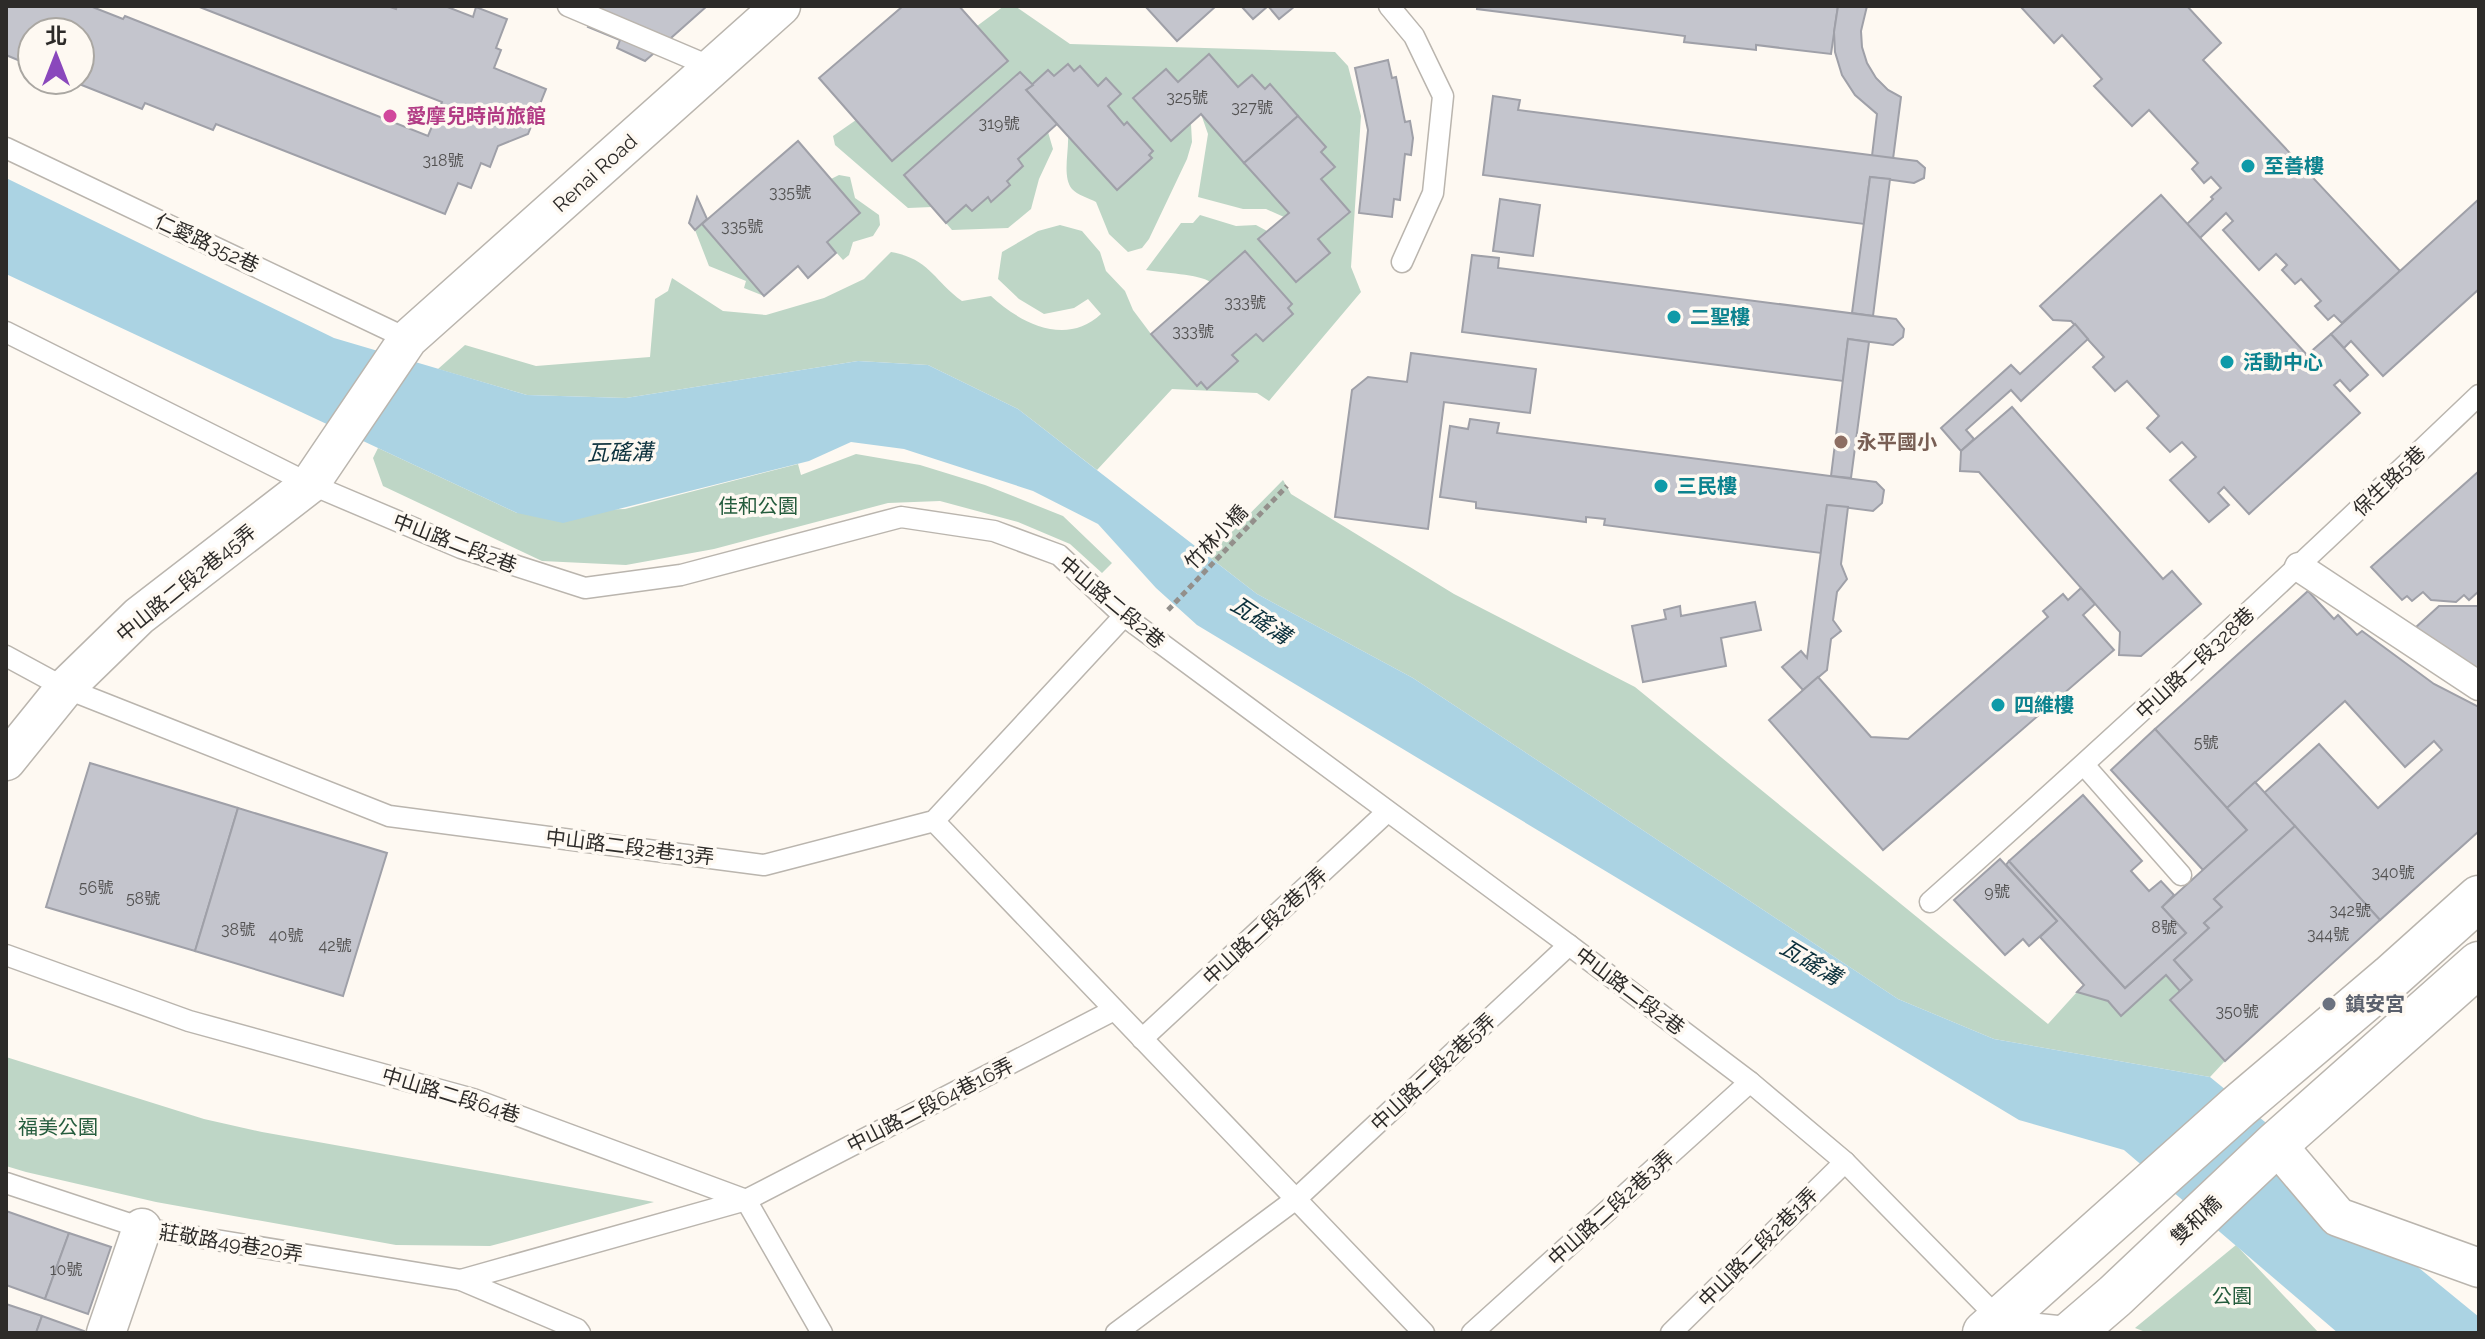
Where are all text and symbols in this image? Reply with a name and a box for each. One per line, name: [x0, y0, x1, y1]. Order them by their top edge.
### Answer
north arrow: [16, 16, 96, 96]
text: 北: [45, 23, 67, 49]
house number: 325號: [1166, 88, 1208, 107]
house number: 327號: [1231, 98, 1273, 117]
place label: 愛摩兒時尚旅館: [406, 104, 546, 128]
marker: 愛摩兒時尚旅館: [381, 107, 399, 125]
house number: 319號: [979, 114, 1019, 133]
street label: Renai Road: [548, 129, 642, 217]
house number: 318號: [423, 151, 463, 170]
place label: 至善樓: [2264, 154, 2324, 178]
marker: 至善樓: [2239, 157, 2257, 175]
house number: 335號: [769, 183, 811, 202]
street label: 仁愛路352巷: [151, 208, 263, 278]
house number: 335號: [721, 217, 763, 236]
house number: 333號: [1224, 293, 1266, 312]
place label: 二聖樓: [1690, 305, 1750, 329]
marker: 二聖樓: [1665, 308, 1683, 326]
house number: 333號: [1172, 322, 1214, 341]
place label: 活動中心: [2243, 350, 2323, 374]
marker: 活動中心: [2218, 353, 2236, 371]
place label: 永平國小: [1857, 430, 1937, 454]
marker: 永平國小: [1832, 433, 1850, 451]
water label: 瓦磘溝: [587, 438, 656, 466]
street label: 保生路5巷: [2348, 441, 2430, 521]
place label: 三民樓: [1677, 474, 1737, 498]
marker: 三民樓: [1652, 477, 1670, 495]
park label: 佳和公園: [718, 494, 798, 518]
street label: 竹林小橋: [1180, 500, 1252, 574]
street label: 中山路二段2巷: [390, 508, 520, 578]
street label: 中山路二段2巷45弄: [112, 519, 260, 647]
street label: 中山路二段2巷: [1054, 551, 1170, 653]
water label: 瓦磘溝: [1226, 591, 1298, 651]
street label: 中山路一段328巷: [2131, 602, 2259, 724]
place label: 四維樓: [2014, 693, 2074, 717]
marker: 四維樓: [1989, 696, 2007, 714]
house number: 5號: [2194, 733, 2218, 752]
street label: 中山路二段2巷13弄: [544, 825, 716, 869]
street label: 中山路二段2巷7弄: [1198, 862, 1332, 990]
house number: 340號: [2371, 863, 2415, 882]
house number: 56號: [79, 878, 113, 897]
house number: 9號: [1984, 882, 2010, 901]
house number: 58號: [126, 889, 160, 908]
house number: 342號: [2329, 901, 2371, 920]
house number: 8號: [2151, 918, 2177, 937]
house number: 38號: [221, 920, 255, 939]
house number: 344號: [2307, 925, 2349, 944]
house number: 40號: [269, 926, 303, 945]
water label: 瓦磘溝: [1776, 934, 1849, 992]
house number: 42號: [318, 936, 352, 955]
street label: 中山路二段2巷: [1571, 942, 1689, 1040]
place label: 鎮安宮: [2345, 992, 2405, 1016]
marker: 鎮安宮: [2320, 995, 2338, 1013]
house number: 350號: [2215, 1002, 2259, 1021]
street label: 中山路二段2巷5弄: [1366, 1008, 1500, 1136]
street label: 中山路二段64巷16弄: [843, 1053, 1017, 1157]
street label: 中山路二段64巷: [379, 1063, 523, 1127]
park label: 福美公園: [18, 1115, 98, 1139]
street label: 中山路二段2巷3弄: [1543, 1145, 1679, 1271]
street label: 中山路二段2巷1弄: [1693, 1182, 1823, 1312]
street label: 雙和橋: [2166, 1191, 2226, 1249]
street label: 莊敬路49巷20弄: [157, 1220, 305, 1266]
house number: 10號: [50, 1260, 82, 1279]
park label: 公園: [2212, 1284, 2252, 1308]

